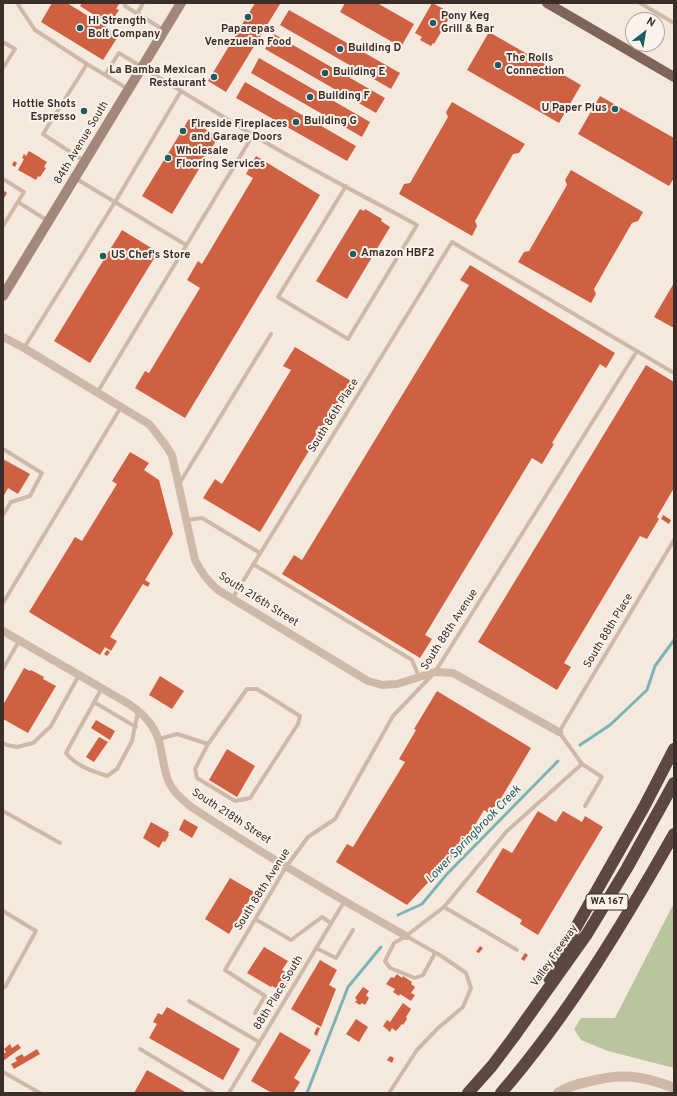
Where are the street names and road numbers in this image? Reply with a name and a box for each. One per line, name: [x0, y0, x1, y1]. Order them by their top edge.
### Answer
street label: 84th Avenue South: [52, 99, 112, 187]
street label: South 86th Place: [306, 377, 362, 455]
street label: South 216th Street: [216, 570, 300, 630]
street label: South 88th Avenue: [419, 587, 481, 673]
street label: South 88th Place: [582, 591, 636, 671]
street label: South 218th Street: [189, 786, 273, 848]
street label: South 88th Avenue: [232, 847, 294, 933]
road number: WA 167: [586, 894, 628, 910]
street label: Valley Freeway: [529, 922, 581, 990]
street label: 88th Place South: [252, 953, 306, 1033]

